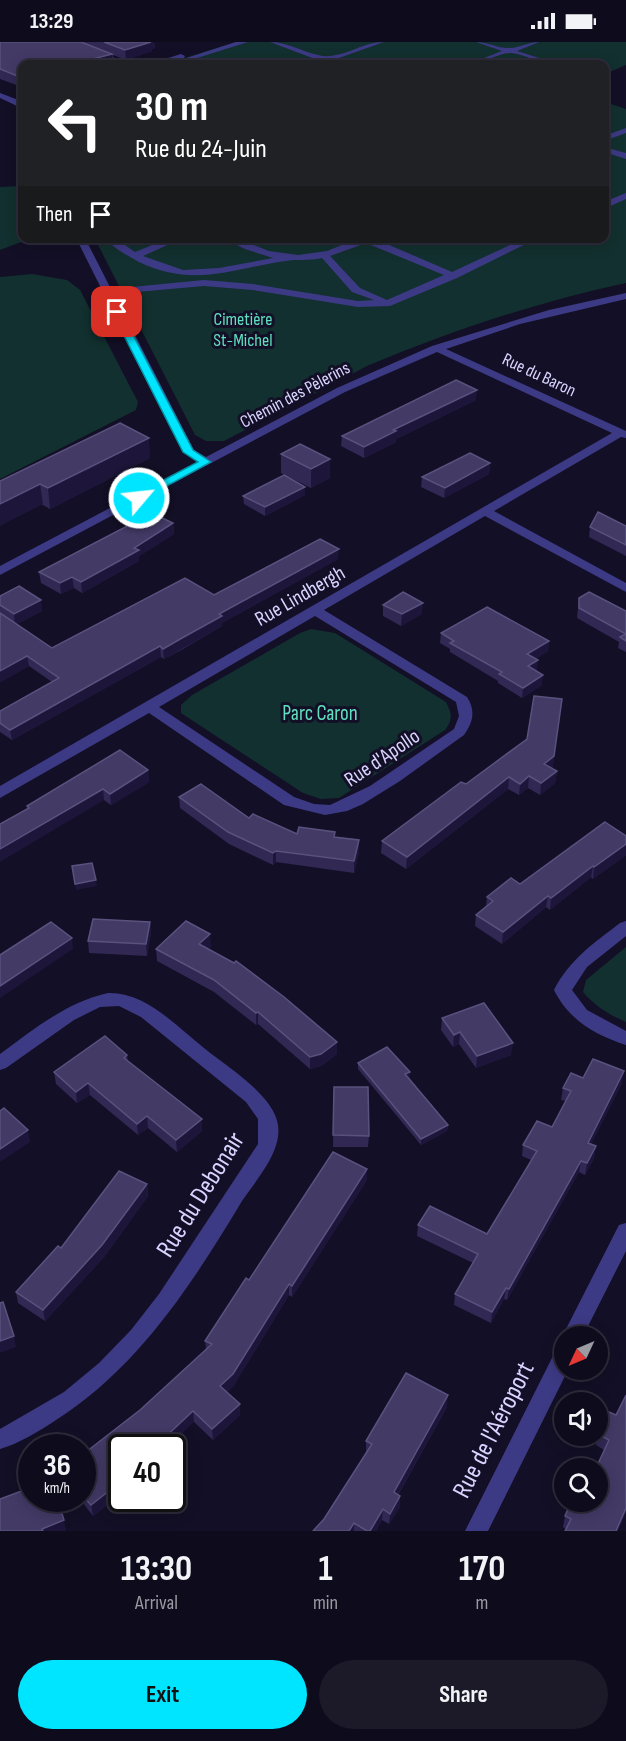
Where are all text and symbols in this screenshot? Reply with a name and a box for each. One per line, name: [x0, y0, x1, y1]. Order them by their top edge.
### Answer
text: 13:29: [30, 8, 73, 35]
text: 30 m: [135, 82, 208, 133]
icon: left: [36, 84, 114, 162]
text: Rue du 24-Juin: [135, 133, 267, 165]
icon: arrive: [84, 198, 117, 231]
text: Then: [36, 201, 72, 228]
pin: [91, 286, 142, 337]
icon: arrive: [100, 295, 133, 328]
park label: Cimetière St-Michel: [213, 309, 273, 351]
street label: Rue du Baron: [499, 349, 579, 401]
street label: Chemin des Pèlerins: [237, 357, 353, 433]
position arrow: [107, 466, 171, 530]
street label: Rue Lindbergh: [251, 560, 349, 632]
park label: Parc Caron: [282, 701, 358, 726]
street label: Rue d'Apollo: [340, 724, 424, 792]
street label: Rue du Debonair: [150, 1126, 252, 1263]
north arrow: [554, 1326, 608, 1380]
map controls: [554, 1326, 608, 1512]
street label: Rue de l'Aéroport: [446, 1357, 542, 1503]
button: sound: [554, 1392, 608, 1446]
speed limit sign: 40: [108, 1434, 186, 1512]
text: 36: [43, 1448, 71, 1484]
button: search: [554, 1458, 608, 1512]
text: km/h: [44, 1479, 70, 1498]
text: 13:30: [121, 1548, 192, 1591]
text: 1: [318, 1548, 333, 1591]
text: 170: [459, 1548, 505, 1591]
text: Arrival: [135, 1591, 178, 1615]
text: min: [313, 1591, 338, 1615]
text: m: [476, 1591, 488, 1615]
button: Exit: [18, 1660, 307, 1729]
button: Share: [319, 1660, 608, 1729]

